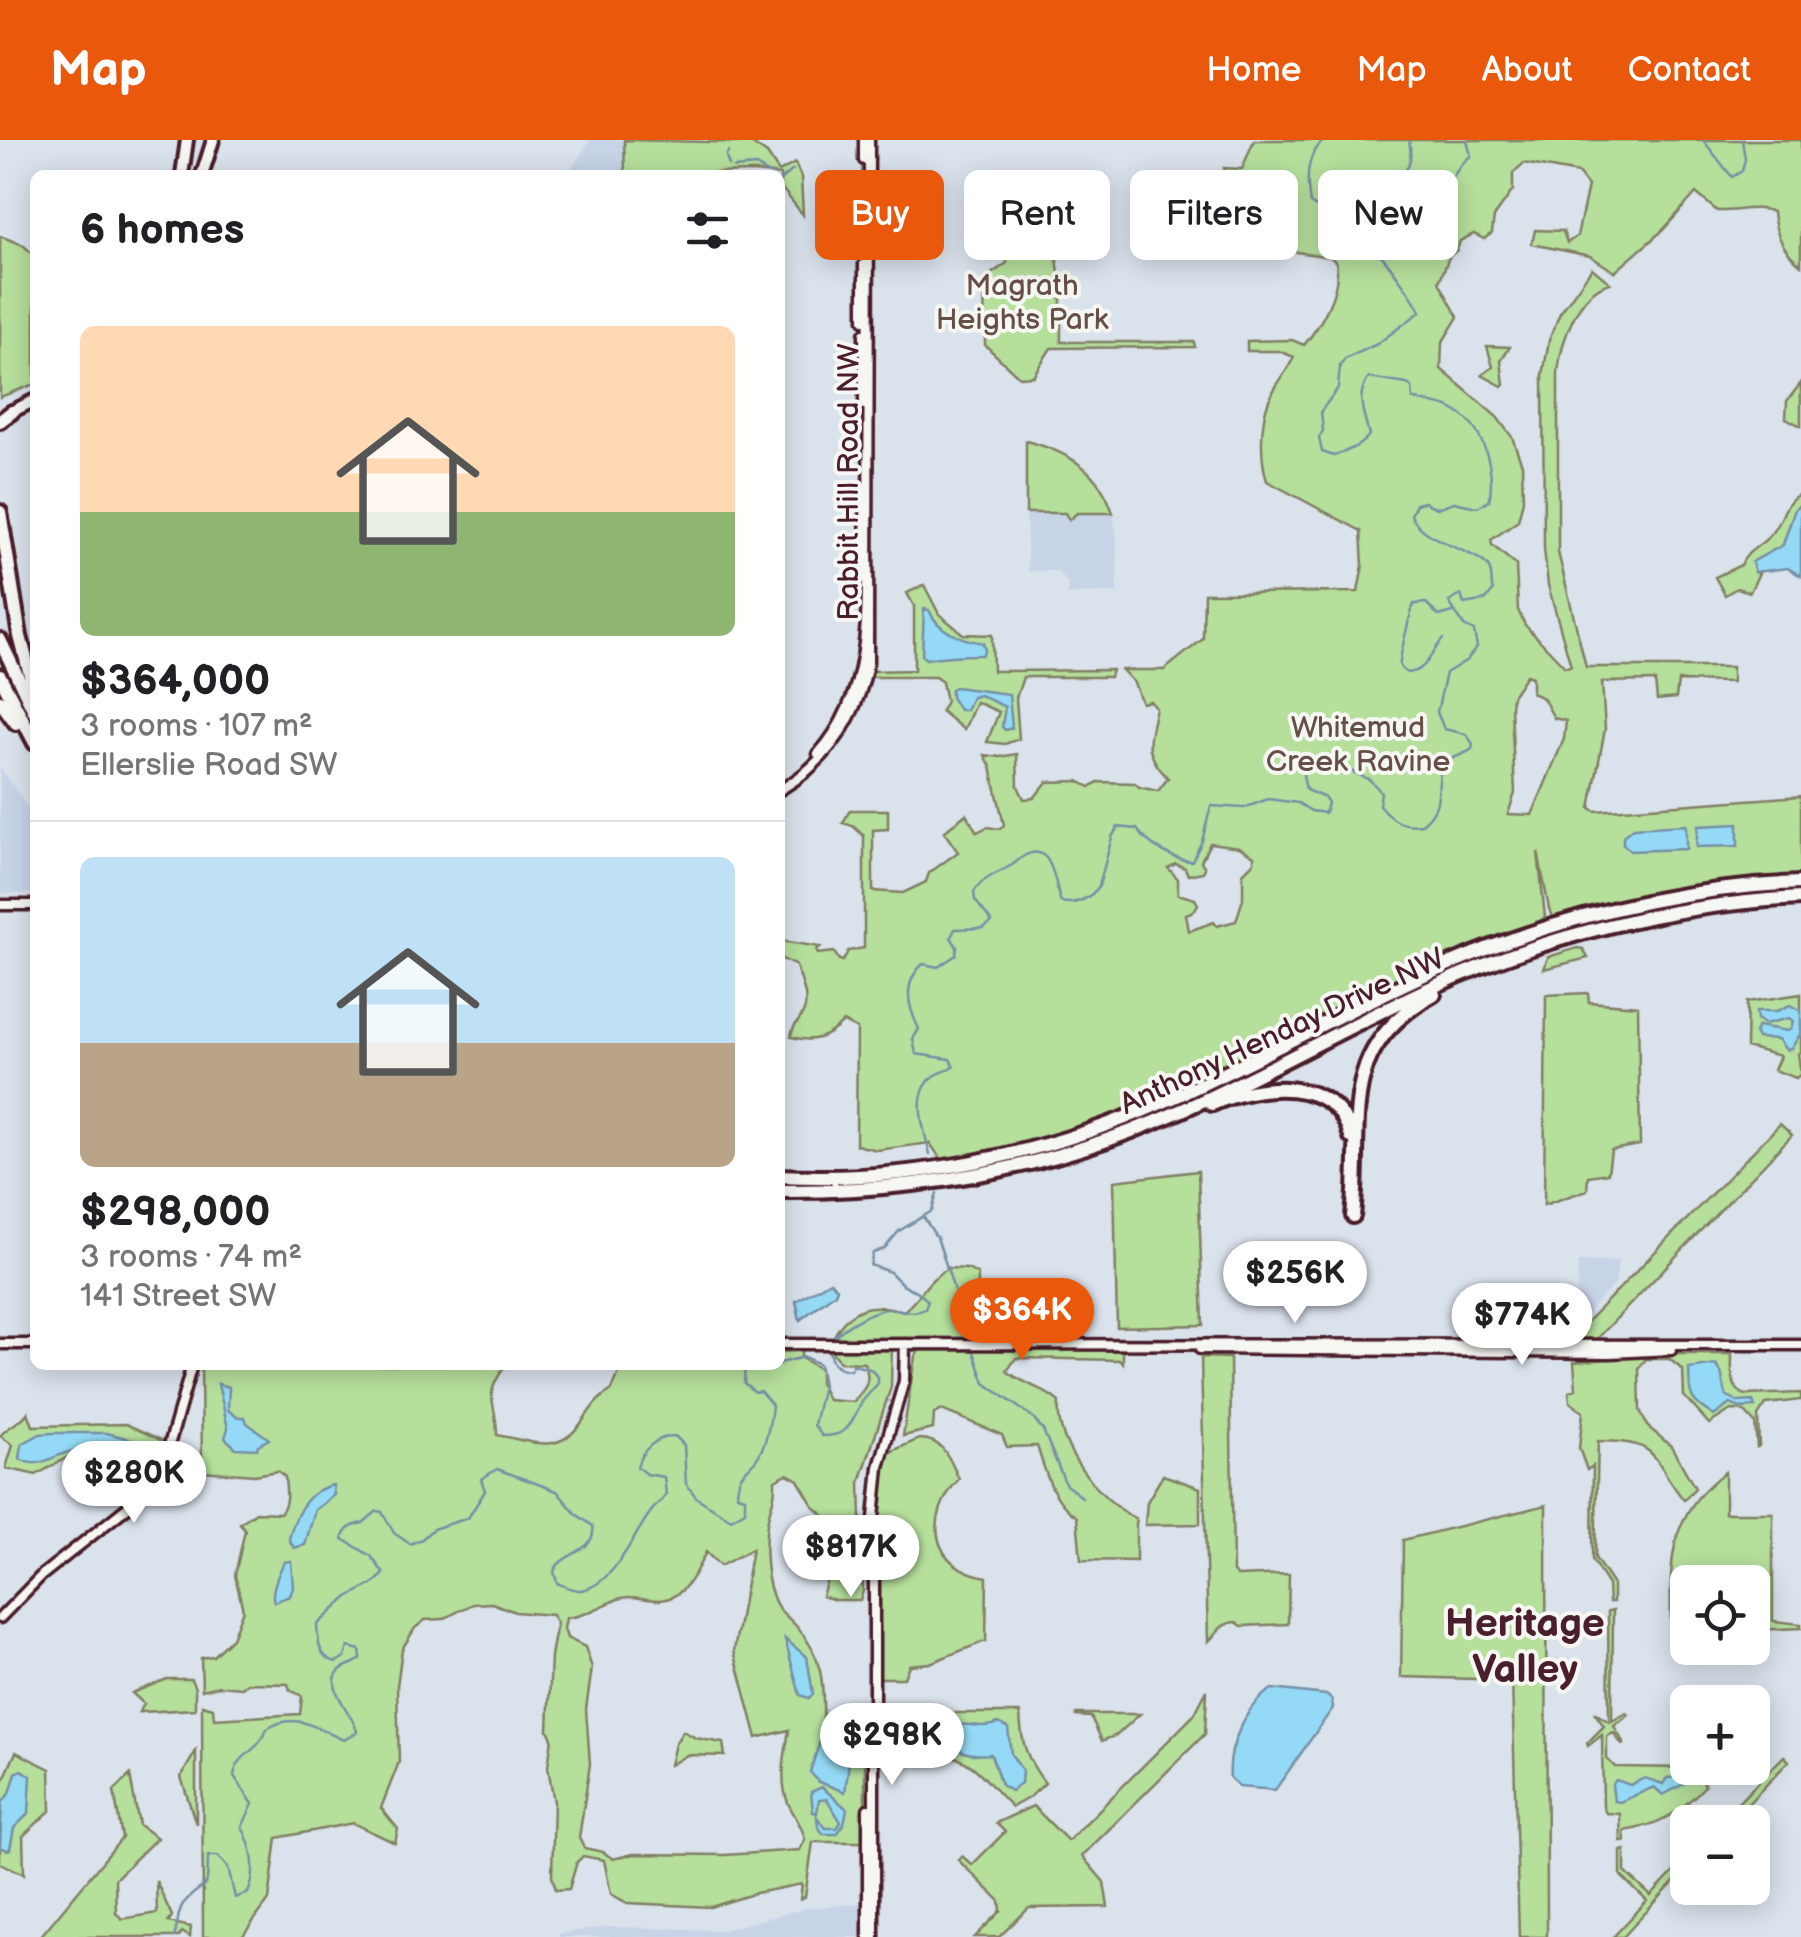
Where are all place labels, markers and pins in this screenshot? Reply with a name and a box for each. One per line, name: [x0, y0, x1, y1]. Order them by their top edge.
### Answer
pin: $256K: [1225, 1241, 1365, 1326]
pin: $364K: [952, 1278, 1092, 1363]
pin: $774K: [1452, 1283, 1592, 1368]
pin: $280K: [64, 1441, 204, 1526]
pin: $817K: [781, 1515, 921, 1600]
pin: $298K: [822, 1703, 962, 1788]

